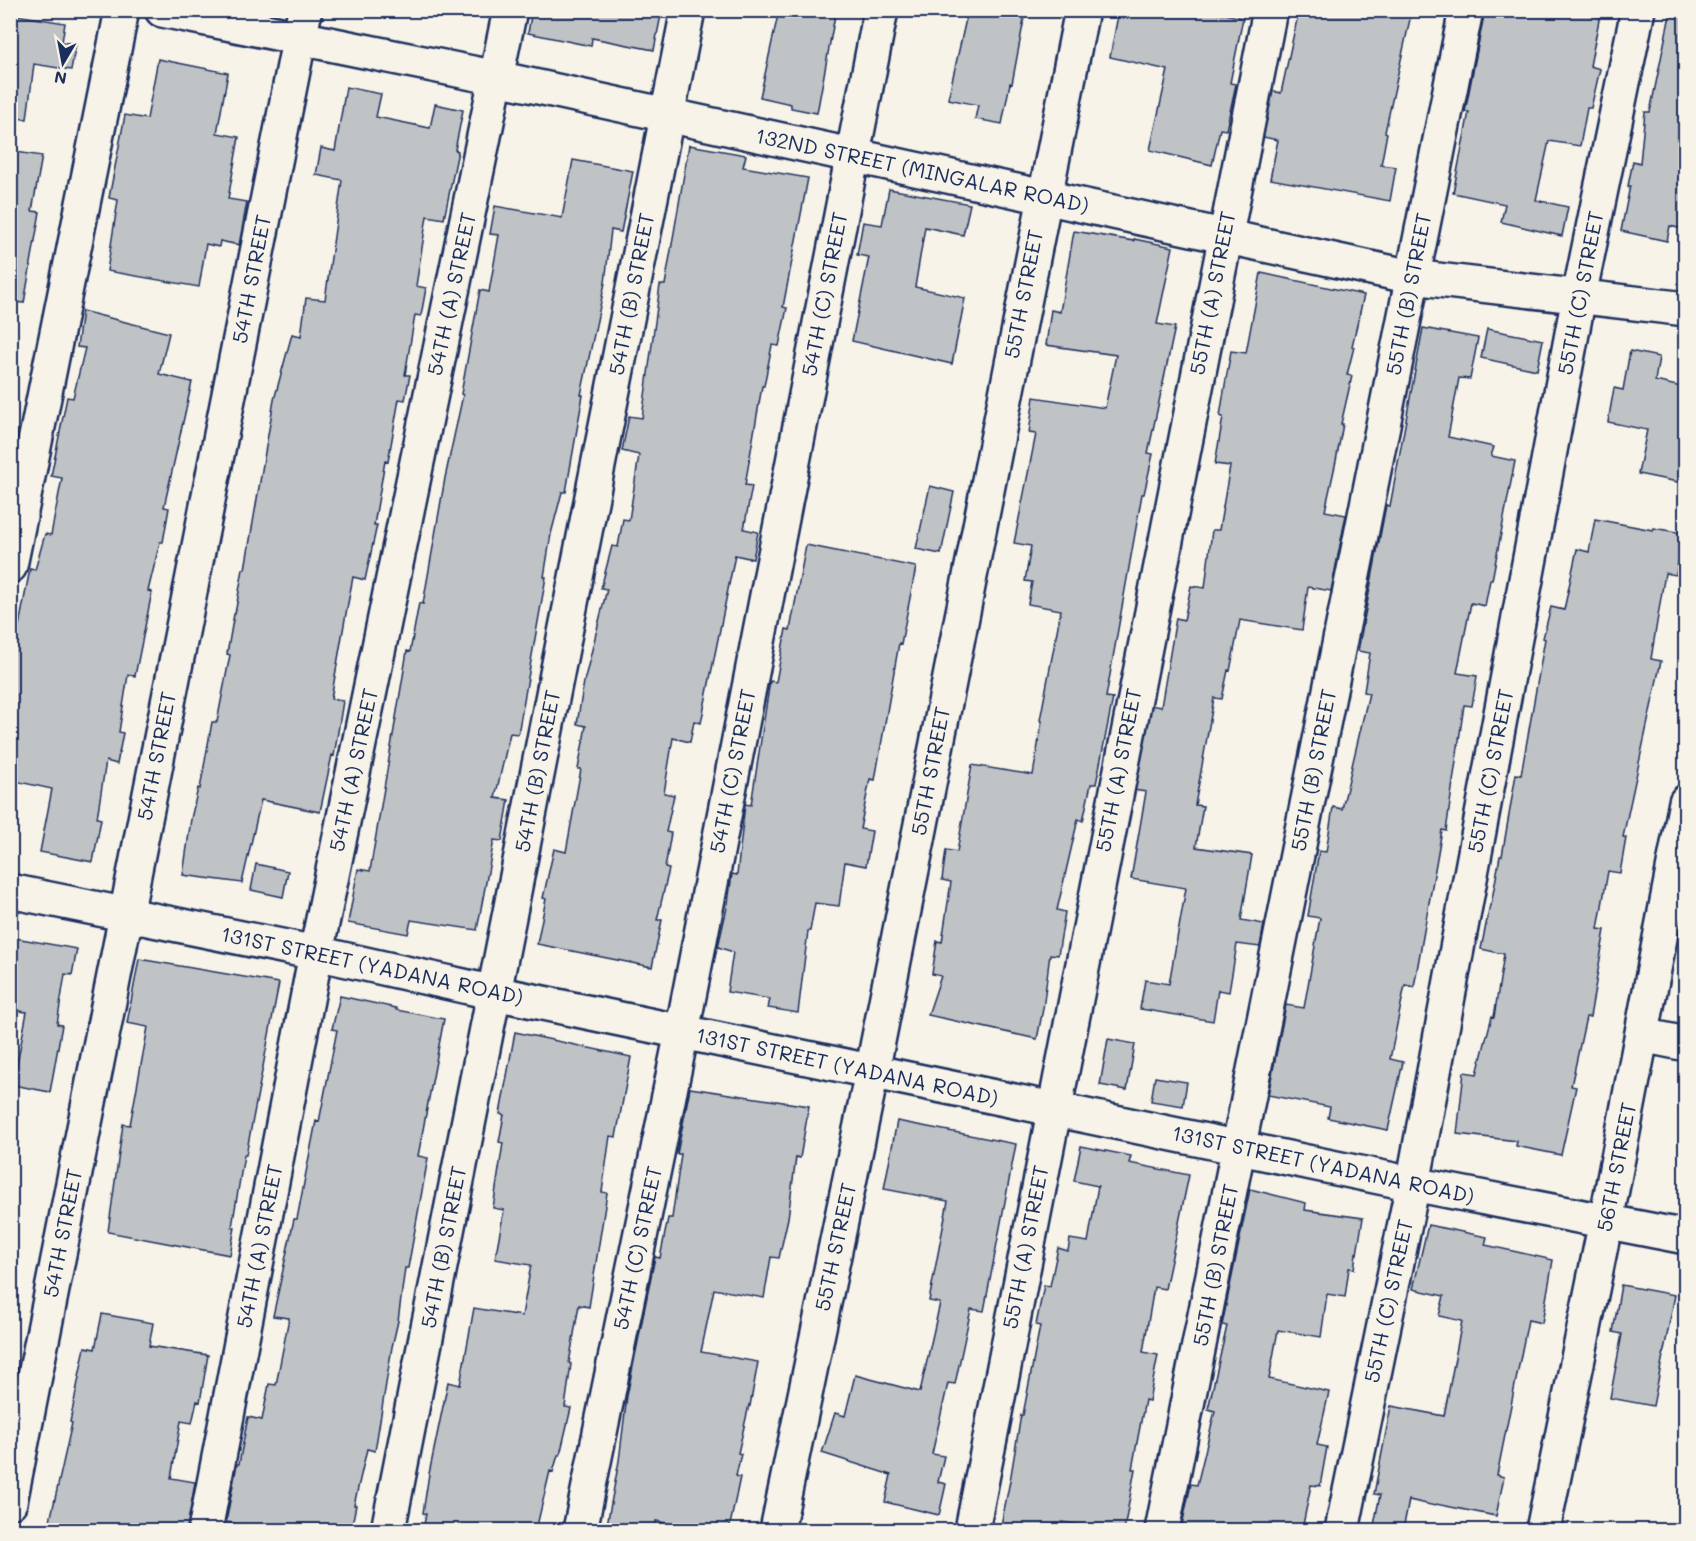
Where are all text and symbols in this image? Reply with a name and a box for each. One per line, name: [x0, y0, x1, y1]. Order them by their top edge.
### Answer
north arrow: [33, 33, 93, 93]
text: N: [52, 67, 68, 90]
street label: 132ND STREET (MINGALAR ROAD): [753, 121, 1091, 218]
street label: 55TH (C) STREET: [1550, 208, 1609, 377]
street label: 54TH (C) STREET: [794, 209, 853, 378]
street label: 55TH (A) STREET: [1182, 209, 1241, 377]
street label: 54TH (A) STREET: [420, 210, 481, 378]
street label: 54TH (B) STREET: [602, 210, 659, 377]
street label: 55TH (B) STREET: [1379, 210, 1436, 377]
street label: 54TH STREET: [225, 212, 276, 345]
street label: 55TH STREET: [997, 227, 1048, 360]
street label: 54TH (A) STREET: [322, 686, 383, 854]
street label: 54TH (C) STREET: [702, 686, 761, 855]
street label: 55TH (A) STREET: [1088, 686, 1147, 854]
street label: 55TH (B) STREET: [1284, 686, 1341, 853]
street label: 55TH (C) STREET: [1460, 686, 1519, 855]
street label: 54TH (B) STREET: [508, 687, 565, 854]
street label: 54TH STREET: [130, 689, 181, 822]
street label: 55TH STREET: [904, 704, 955, 837]
street label: 131ST STREET (YADANA ROAD): [219, 919, 526, 1010]
street label: 131ST STREET (YADANA ROAD): [694, 1020, 1001, 1111]
street label: 56TH STREET: [1590, 1100, 1641, 1234]
street label: 131ST STREET (YADANA ROAD): [1170, 1118, 1477, 1209]
street label: 54TH (A) STREET: [229, 1162, 288, 1330]
street label: 54TH (B) STREET: [414, 1163, 471, 1330]
street label: 54TH (C) STREET: [606, 1163, 667, 1332]
street label: 55TH (A) STREET: [995, 1163, 1054, 1331]
street label: 54TH STREET: [36, 1166, 87, 1299]
street label: 55TH STREET: [808, 1180, 861, 1313]
street label: 55TH (B) STREET: [1186, 1181, 1243, 1348]
street label: 55TH (C) STREET: [1357, 1216, 1418, 1385]

